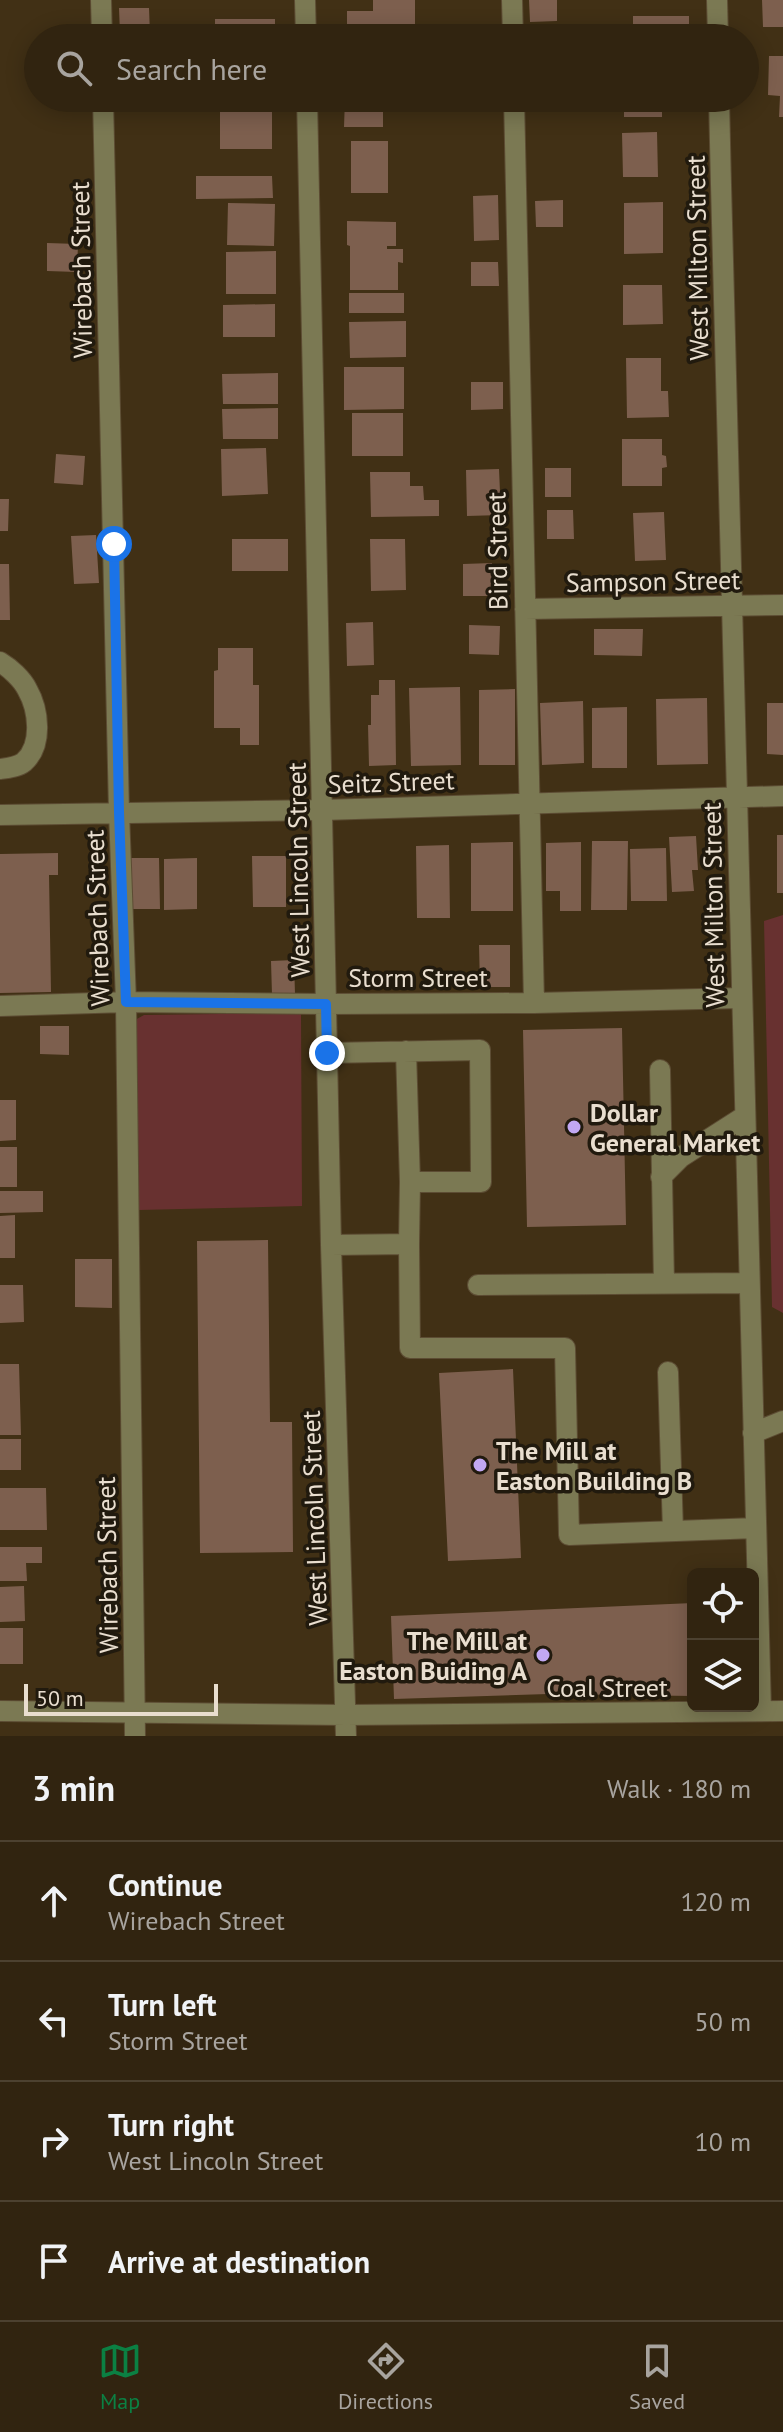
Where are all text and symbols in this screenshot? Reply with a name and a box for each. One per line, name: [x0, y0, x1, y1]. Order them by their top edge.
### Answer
search box: [24, 24, 759, 112]
icon: search: [52, 46, 96, 90]
text: Search here: [116, 49, 267, 88]
street label: West Milton Street: [679, 155, 715, 361]
street label: Wirebach Street: [63, 181, 99, 359]
street label: Bird Street: [479, 491, 515, 610]
route start: [96, 526, 132, 562]
street label: Sampson Street: [566, 563, 741, 599]
street label: West Lincoln Street: [280, 762, 316, 978]
street label: Seitz Street: [327, 763, 455, 801]
street label: West Milton Street: [695, 802, 731, 1008]
street label: Wirebach Street: [77, 829, 117, 1007]
street label: Storm Street: [348, 961, 488, 994]
route end: [309, 1035, 345, 1071]
place label: Dollar General Market: [590, 1096, 760, 1159]
marker: Dollar General Market: [565, 1118, 583, 1136]
street label: West Lincoln Street: [294, 1410, 334, 1626]
place label: The Mill at Easton Building B: [496, 1434, 692, 1497]
marker: The Mill at Easton Building B: [471, 1456, 489, 1474]
street label: Wirebach Street: [89, 1476, 125, 1654]
map controls: [687, 1568, 759, 1712]
button: locate: [687, 1568, 759, 1640]
place label: The Mill at Easton Buiding A: [339, 1624, 527, 1687]
button: layers: [687, 1640, 759, 1712]
marker: The Mill at Easton Buiding A: [534, 1646, 552, 1664]
street label: Coal Street: [546, 1671, 668, 1704]
scale bar: [24, 1680, 218, 1716]
text: 50 m: [36, 1684, 84, 1712]
text: 3 min: [32, 1766, 115, 1810]
text: Walk · 180 m: [607, 1772, 751, 1805]
text: Continue: [108, 1865, 222, 1904]
icon: ahead: [32, 1879, 76, 1923]
text: 120 m: [680, 1885, 751, 1918]
text: Wirebach Street: [108, 1904, 285, 1937]
text: Turn left: [108, 1985, 216, 2024]
icon: left: [32, 1999, 76, 2043]
text: 50 m: [695, 2005, 751, 2038]
text: Storm Street: [108, 2024, 248, 2057]
text: Turn right: [108, 2105, 234, 2144]
icon: right: [32, 2119, 76, 2163]
text: 10 m: [695, 2125, 751, 2158]
text: West Lincoln Street: [108, 2144, 323, 2177]
icon: arrive: [32, 2239, 76, 2283]
text: Arrive at destination: [108, 2242, 370, 2281]
tab: Map: [98, 2339, 142, 2415]
tab: Directions: [338, 2339, 433, 2415]
tab: Saved: [629, 2339, 685, 2415]

